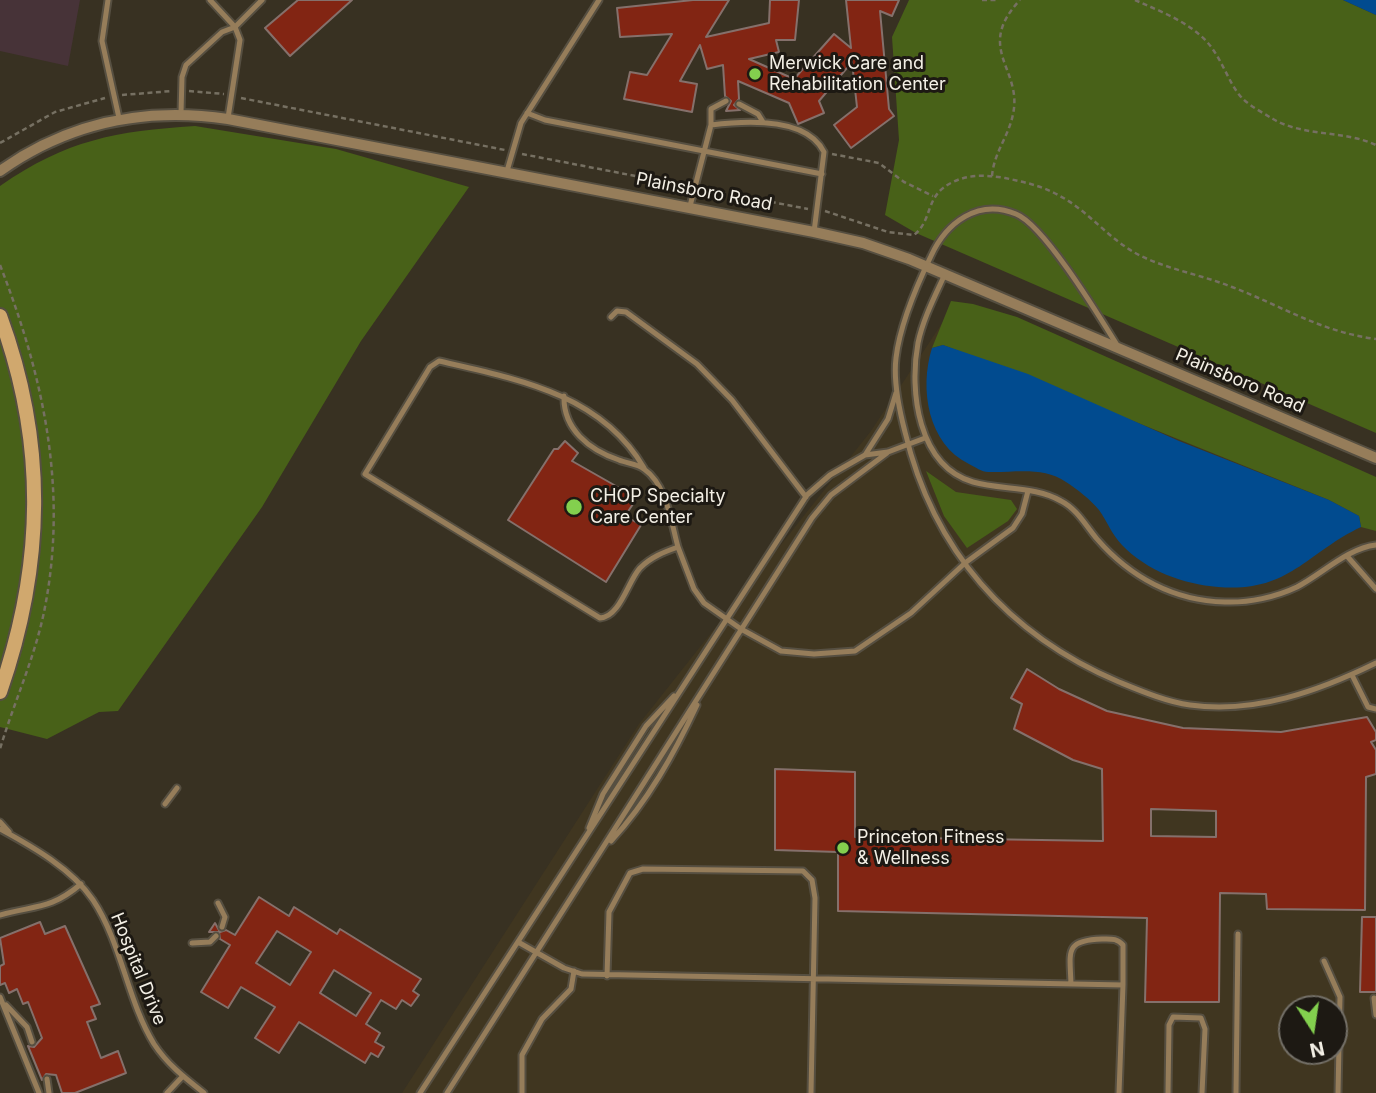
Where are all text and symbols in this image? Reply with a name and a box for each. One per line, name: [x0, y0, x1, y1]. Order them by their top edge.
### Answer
place label: Merwick Care and Rehabilitation Center: [769, 53, 946, 96]
marker: Merwick Care and Rehabilitation Center: [747, 66, 763, 82]
street label: Plainsboro Road: [634, 168, 774, 216]
street label: Plainsboro Road: [1172, 344, 1308, 418]
place label: CHOP Specialty Care Center: [590, 486, 726, 528]
marker: CHOP Specialty Care Center: [564, 497, 584, 517]
place label: Princeton Fitness & Wellness: [857, 827, 1005, 870]
marker: Princeton Fitness & Wellness: [835, 840, 851, 856]
street label: Hospital Drive: [106, 910, 170, 1028]
north arrow: [1278, 995, 1348, 1065]
text: N: [1308, 1036, 1327, 1062]

